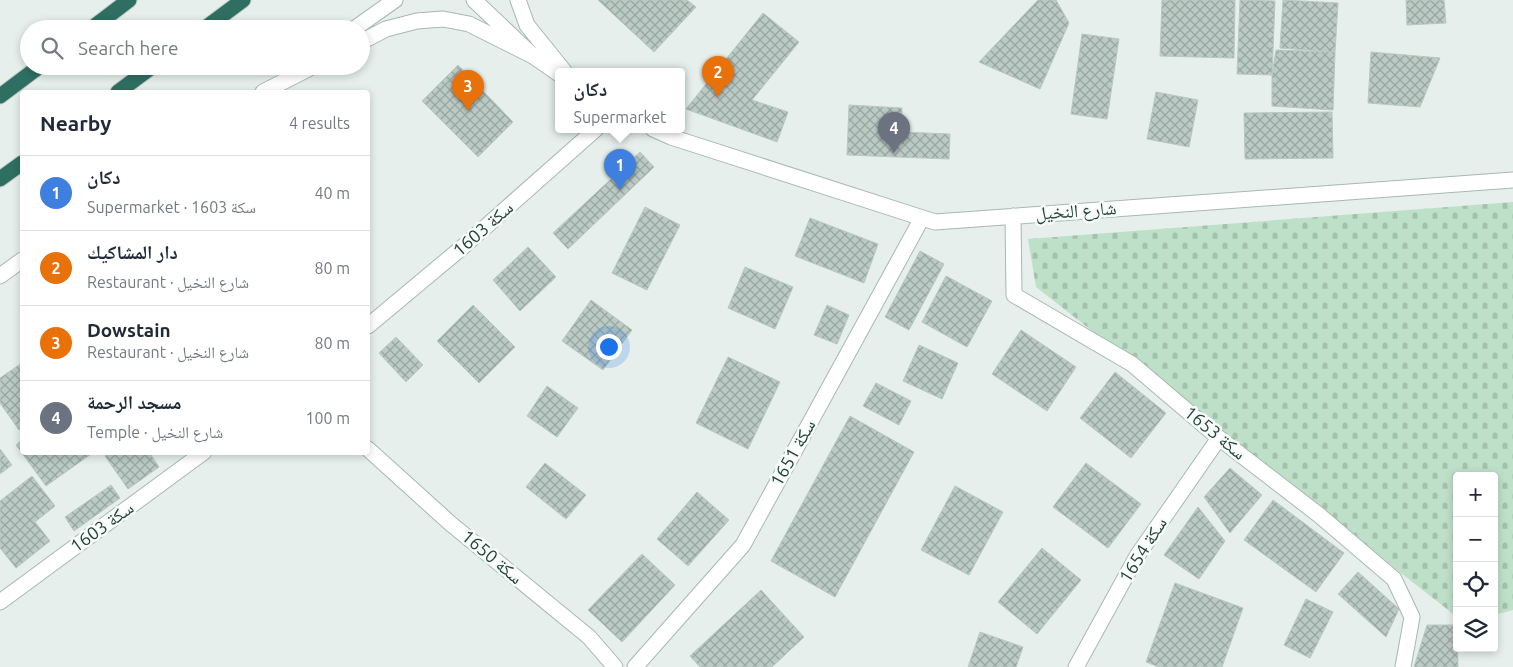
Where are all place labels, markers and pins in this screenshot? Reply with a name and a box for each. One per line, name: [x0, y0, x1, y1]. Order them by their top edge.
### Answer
pin: 2: [702, 56, 734, 97]
pin: 3: [452, 70, 484, 111]
pin: 4: [878, 112, 910, 153]
pin: 1: [604, 149, 636, 190]

